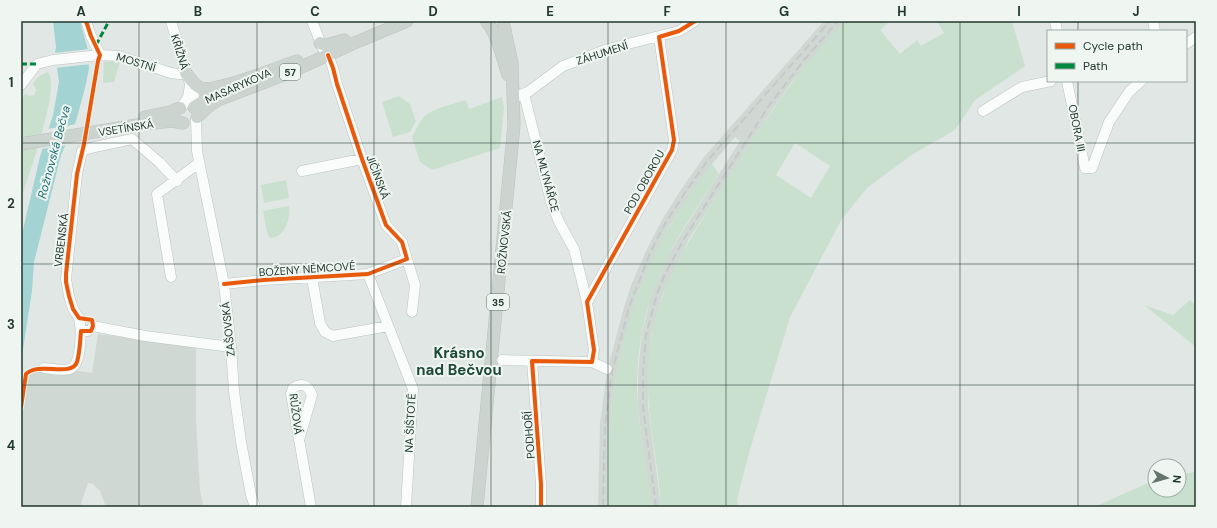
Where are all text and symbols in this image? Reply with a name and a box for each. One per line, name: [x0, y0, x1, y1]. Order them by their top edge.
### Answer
text: A: [76, 3, 86, 20]
text: B: [194, 3, 202, 20]
text: C: [310, 3, 320, 20]
text: D: [428, 3, 438, 20]
text: E: [546, 3, 554, 20]
text: F: [663, 3, 671, 20]
text: G: [779, 3, 789, 20]
text: H: [897, 3, 907, 20]
text: I: [1017, 3, 1021, 20]
text: J: [1132, 3, 1140, 20]
legend: [1047, 30, 1187, 82]
street label: KŘIŽNÁ: [168, 33, 192, 71]
street label: ZÁHUMENÍ: [574, 38, 630, 68]
text: Cycle path: [1083, 38, 1143, 54]
street label: MOSTNÍ: [115, 49, 158, 75]
text: Path: [1083, 58, 1108, 74]
road number: 57: [280, 64, 300, 80]
street label: MASARYKOVA: [203, 65, 273, 107]
text: 1: [9, 74, 13, 91]
water label: Rožnovská Bečva: [34, 103, 74, 200]
street label: OBORA III: [1066, 103, 1088, 153]
street label: VSETÍNSKÁ: [97, 117, 155, 139]
street label: NA MLYNÁŘCE: [530, 139, 562, 213]
street label: POD OBOROU: [621, 147, 667, 217]
street label: JIČÍNSKÁ: [364, 153, 392, 201]
text: 2: [7, 195, 15, 212]
street label: ROŽNOVSKÁ: [494, 209, 514, 275]
street label: VRBENSKÁ: [51, 212, 71, 268]
street label: BOŽENY NĚMCOVÉ: [258, 259, 356, 279]
road number: 35: [487, 294, 509, 310]
street label: ZAŠOVSKÁ: [218, 301, 238, 357]
text: 3: [7, 316, 15, 333]
district label: Krásno nad Bečvou: [416, 343, 502, 380]
street label: RŮŽOVÁ: [287, 393, 306, 435]
street label: NA ŠIŠTOTĚ: [401, 393, 419, 453]
street label: PODHOŘÍ: [520, 410, 538, 459]
text: 4: [7, 437, 15, 454]
north arrow: [1147, 458, 1187, 498]
text: N: [1170, 474, 1184, 484]

